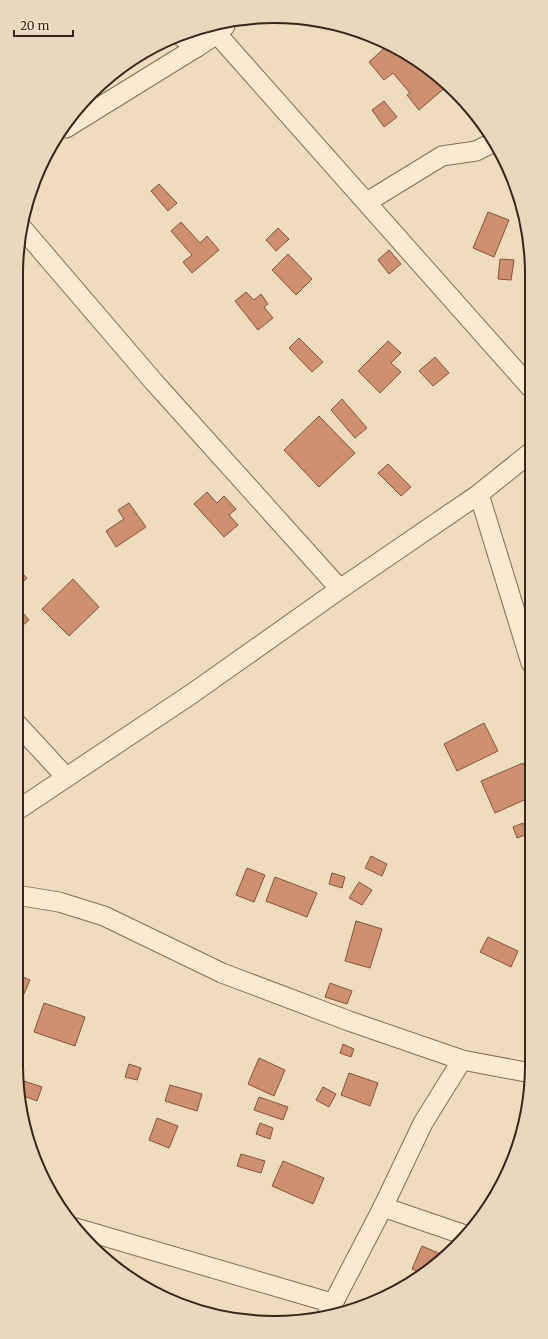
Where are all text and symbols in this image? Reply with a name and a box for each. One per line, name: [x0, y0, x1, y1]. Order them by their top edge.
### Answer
scale bar: [14, 12, 73, 38]
text: 20 m: [20, 18, 49, 33]

